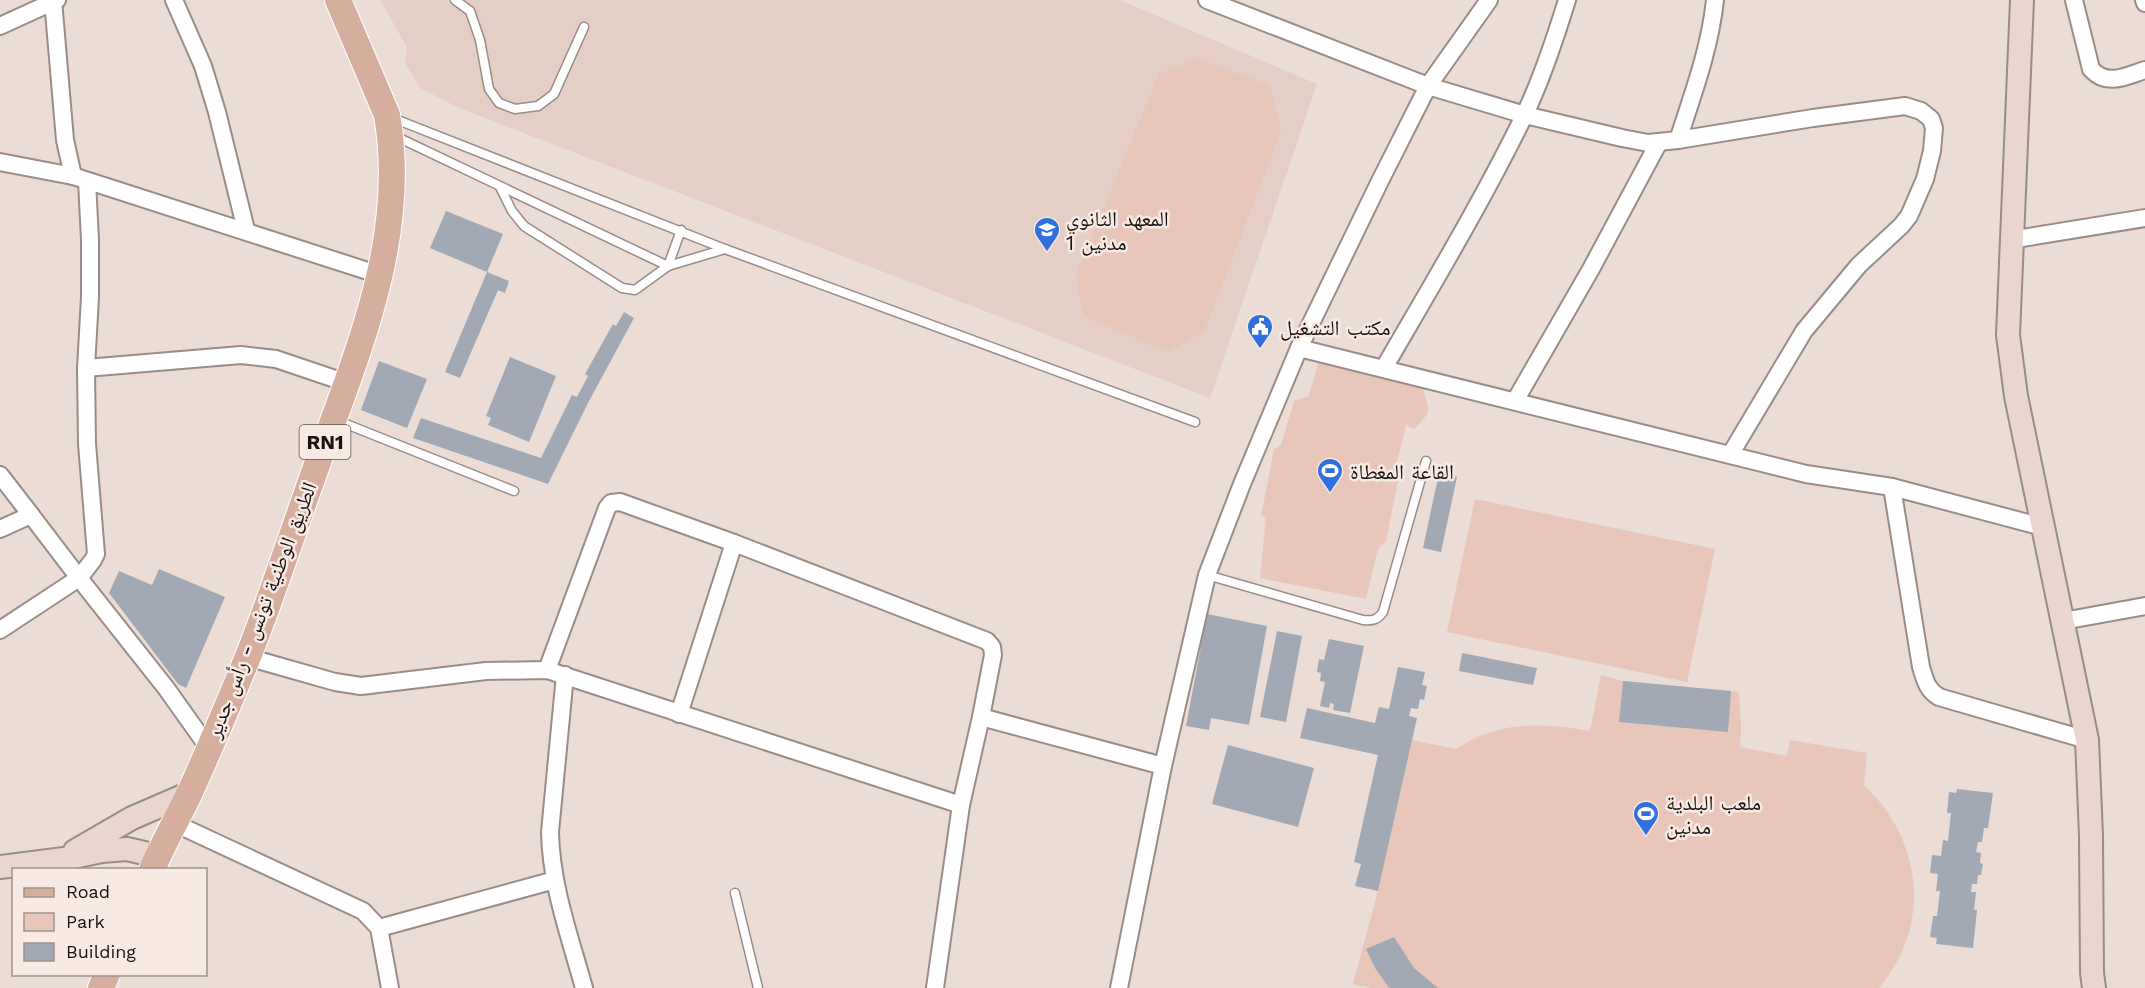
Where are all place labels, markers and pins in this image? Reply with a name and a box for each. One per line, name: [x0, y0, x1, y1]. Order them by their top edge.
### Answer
place label: المعهد الثانوي مدنين 1: [1066, 206, 1169, 256]
school or university icon: المعهد الثانوي مدنين 1: [1032, 215, 1062, 253]
public building icon: مكتب التشغيل: [1245, 312, 1275, 350]
place label: مكتب التشغيل: [1280, 315, 1391, 341]
sports icon: القاعة المغطاة: [1315, 456, 1345, 494]
place label: القاعة المغطاة: [1350, 459, 1454, 484]
place label: ملعب البلدية مدنين: [1666, 790, 1761, 840]
sports icon: ملعب البلدية مدنين: [1631, 799, 1661, 837]

